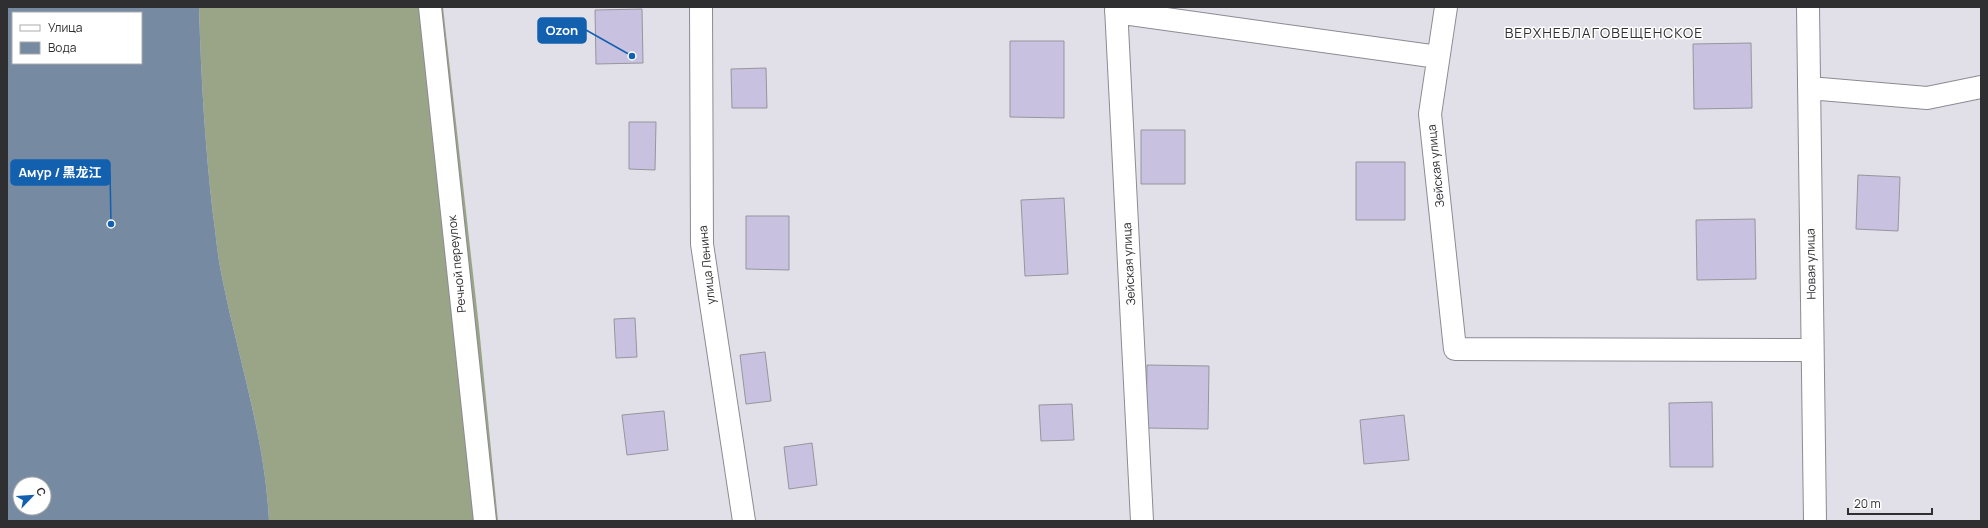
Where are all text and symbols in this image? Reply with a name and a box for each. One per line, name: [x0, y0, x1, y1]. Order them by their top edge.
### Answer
legend: [12, 12, 142, 64]
callout: Ozon: [538, 18, 586, 43]
text: Улица: [48, 19, 82, 36]
text: Ozon: [546, 21, 578, 39]
district label: ВЕРХНЕБЛАГОВЕЩЕНСКОЕ: [1505, 23, 1703, 42]
text: Вода: [48, 39, 76, 56]
street label: Зейская улица: [1423, 124, 1448, 208]
callout: Амур / 黑龙江: [11, 160, 110, 185]
text: Амур / 黑龙江: [18, 163, 102, 181]
street label: Речной переулок: [443, 213, 470, 314]
street label: Зейская улица: [1118, 222, 1139, 306]
street label: улица Ленина: [694, 225, 719, 305]
street label: Новая улица: [1801, 228, 1820, 300]
north arrow: [12, 476, 52, 516]
text: С: [33, 485, 50, 498]
scale bar: [1848, 490, 1932, 516]
text: 20 m: [1854, 495, 1881, 512]

